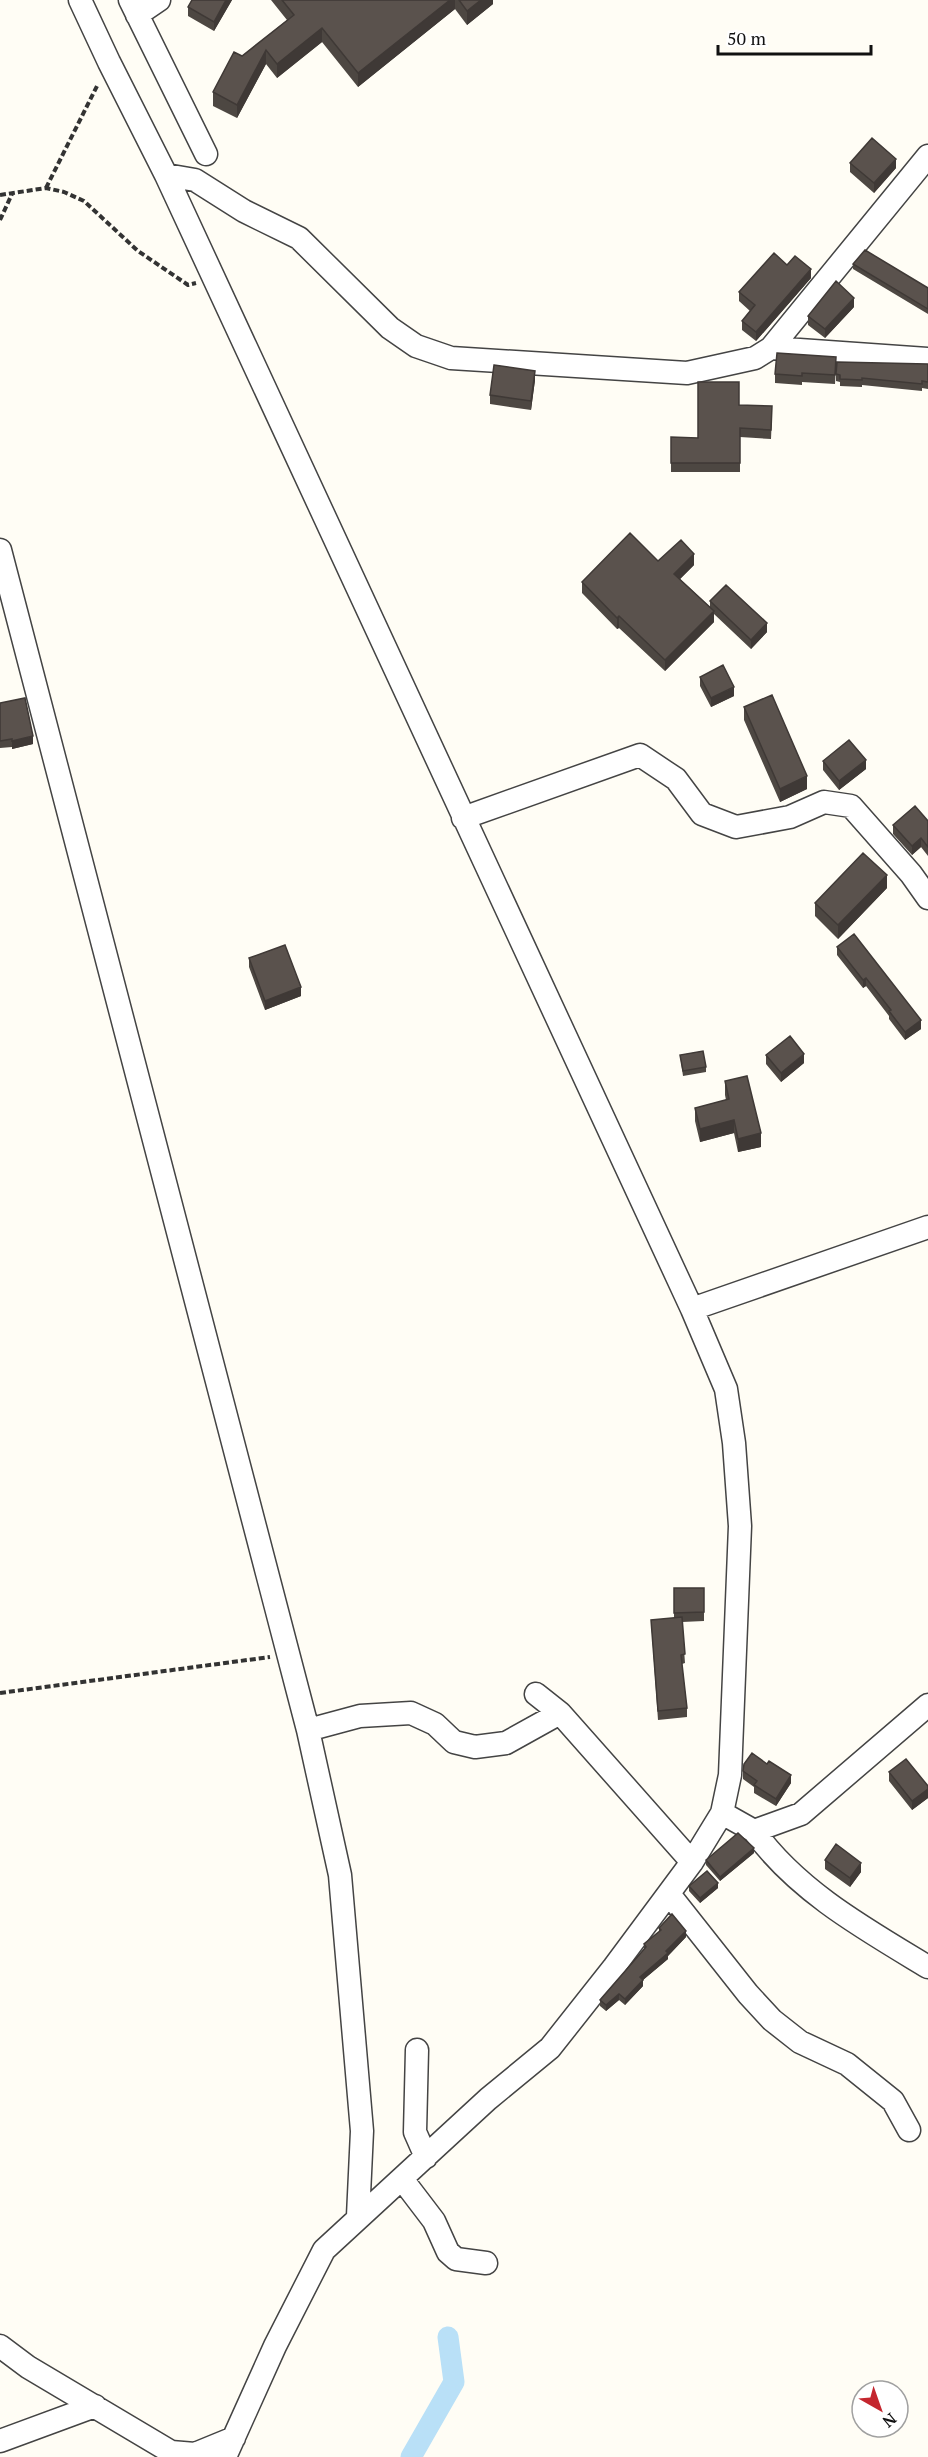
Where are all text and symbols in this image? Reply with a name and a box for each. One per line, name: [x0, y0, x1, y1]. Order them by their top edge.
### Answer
scale bar: [718, 18, 871, 56]
text: 50 m: [727, 26, 767, 50]
north arrow: [850, 2379, 910, 2439]
text: N: [878, 2408, 901, 2433]

